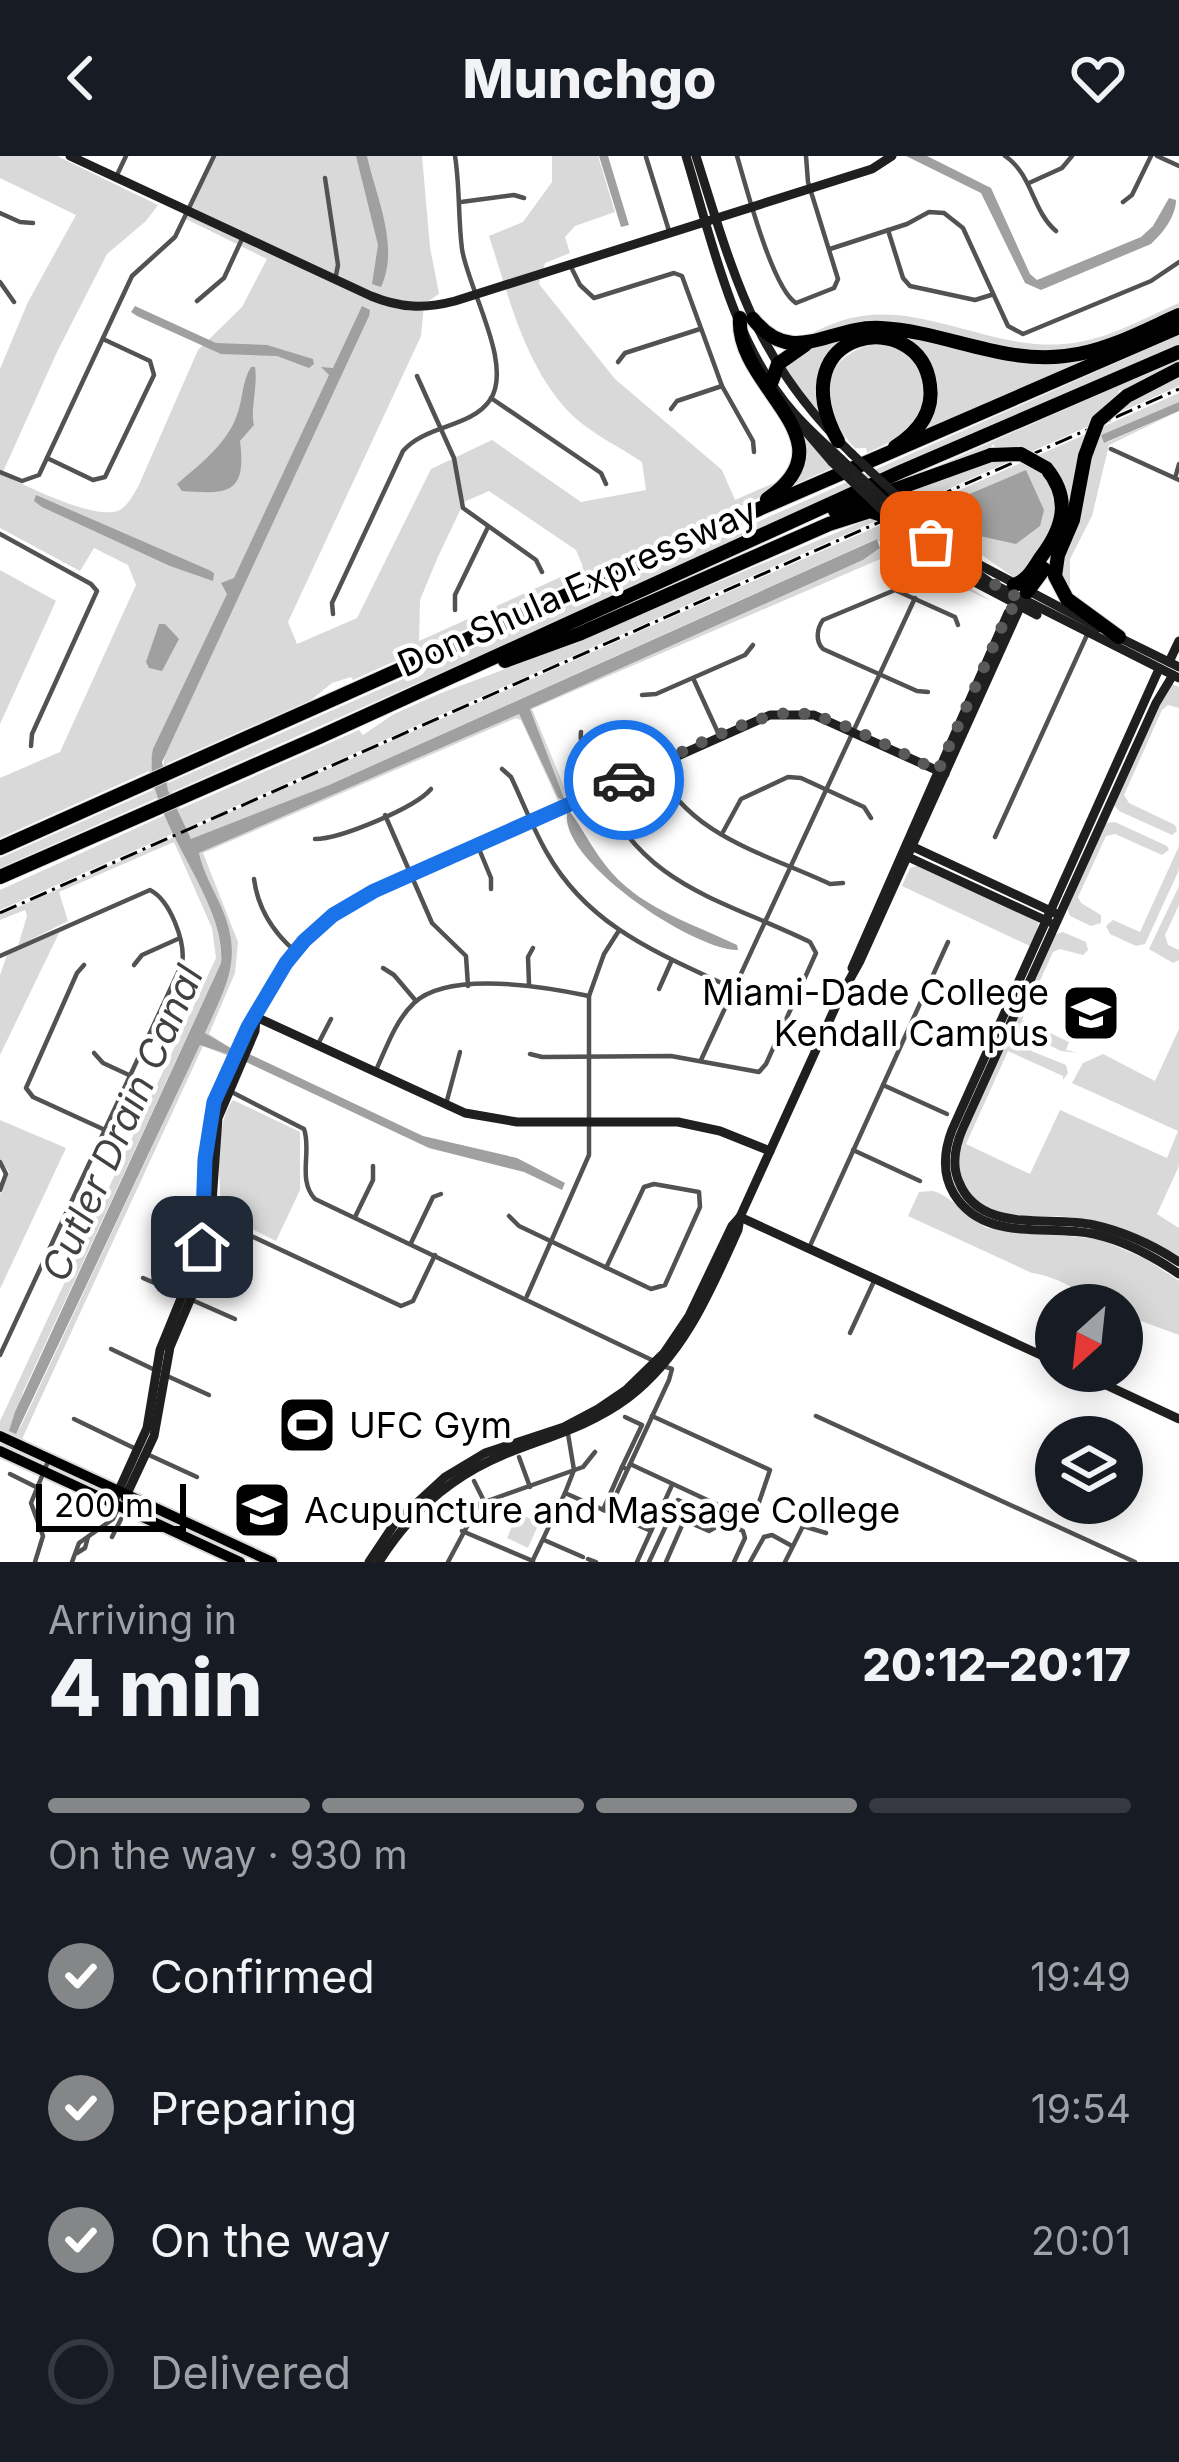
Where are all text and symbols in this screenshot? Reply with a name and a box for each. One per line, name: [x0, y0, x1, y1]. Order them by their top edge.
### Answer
icon: back: [48, 45, 114, 111]
icon: heart: [1065, 45, 1131, 111]
text: Munchgo: [463, 46, 716, 111]
street label: Don Shula Expressway: [391, 488, 763, 686]
pin: [880, 491, 982, 593]
icon: bag: [898, 509, 964, 575]
courier: [564, 720, 684, 840]
icon: car: [591, 747, 657, 813]
water label: Cutler Drain Canal: [31, 957, 212, 1288]
place label: Miami-Dade College Kendall Campus: [702, 970, 1049, 1055]
school or university icon: Miami-Dade College Kendall Campus: [1060, 982, 1122, 1044]
pin: [151, 1196, 253, 1298]
icon: home: [169, 1214, 235, 1280]
north arrow: [1035, 1284, 1143, 1392]
map controls: [1035, 1284, 1143, 1524]
sports icon: UFC Gym: [276, 1394, 338, 1456]
place label: UFC Gym: [349, 1403, 512, 1447]
button: layers: [1035, 1416, 1143, 1524]
scale bar: [36, 1478, 186, 1531]
school or university icon: Acupuncture and Massage College: [231, 1479, 293, 1541]
text: 200 m: [54, 1485, 154, 1525]
place label: Acupuncture and Massage College: [304, 1488, 900, 1532]
text: Arriving in: [48, 1596, 237, 1643]
text: 20:12–20:17: [862, 1637, 1131, 1692]
text: 4 min: [48, 1640, 263, 1735]
text: On the way · 930 m: [48, 1831, 408, 1878]
icon: check: [48, 1943, 114, 2009]
text: Confirmed: [150, 1949, 375, 2004]
text: 19:49: [1030, 1953, 1131, 2000]
icon: check: [48, 2075, 114, 2141]
text: Preparing: [150, 2081, 357, 2136]
text: 19:54: [1031, 2085, 1131, 2132]
icon: check: [48, 2207, 114, 2273]
text: On the way: [150, 2213, 391, 2268]
text: 20:01: [1031, 2217, 1131, 2264]
text: Delivered: [150, 2345, 351, 2400]

